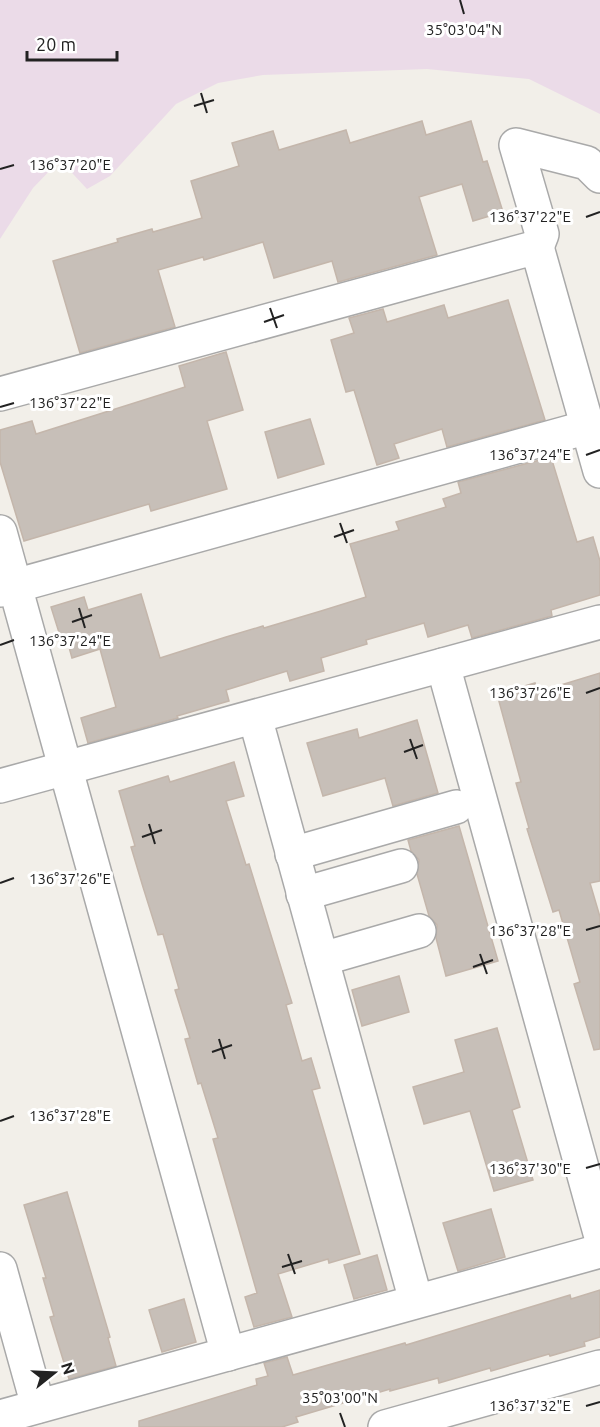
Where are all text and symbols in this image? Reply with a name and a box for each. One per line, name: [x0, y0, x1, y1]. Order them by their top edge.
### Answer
text: 35°03'04"N: [426, 21, 502, 38]
scale bar: [27, 24, 117, 62]
text: 20 m: [36, 34, 76, 54]
text: 136°37'20"E: [29, 156, 111, 173]
text: 136°37'22"E: [489, 208, 571, 225]
text: 136°37'22"E: [29, 394, 111, 411]
text: 136°37'24"E: [489, 446, 571, 463]
text: 136°37'24"E: [29, 632, 111, 649]
text: 136°37'26"E: [489, 684, 571, 701]
text: 136°37'26"E: [29, 870, 111, 887]
text: 136°37'28"E: [489, 922, 571, 939]
text: 136°37'28"E: [29, 1107, 111, 1124]
text: 136°37'30"E: [489, 1160, 571, 1177]
north arrow: [24, 1343, 84, 1403]
text: N: [58, 1360, 79, 1377]
text: 35°03'00"N: [302, 1389, 378, 1406]
text: 136°37'32"E: [489, 1397, 571, 1414]

